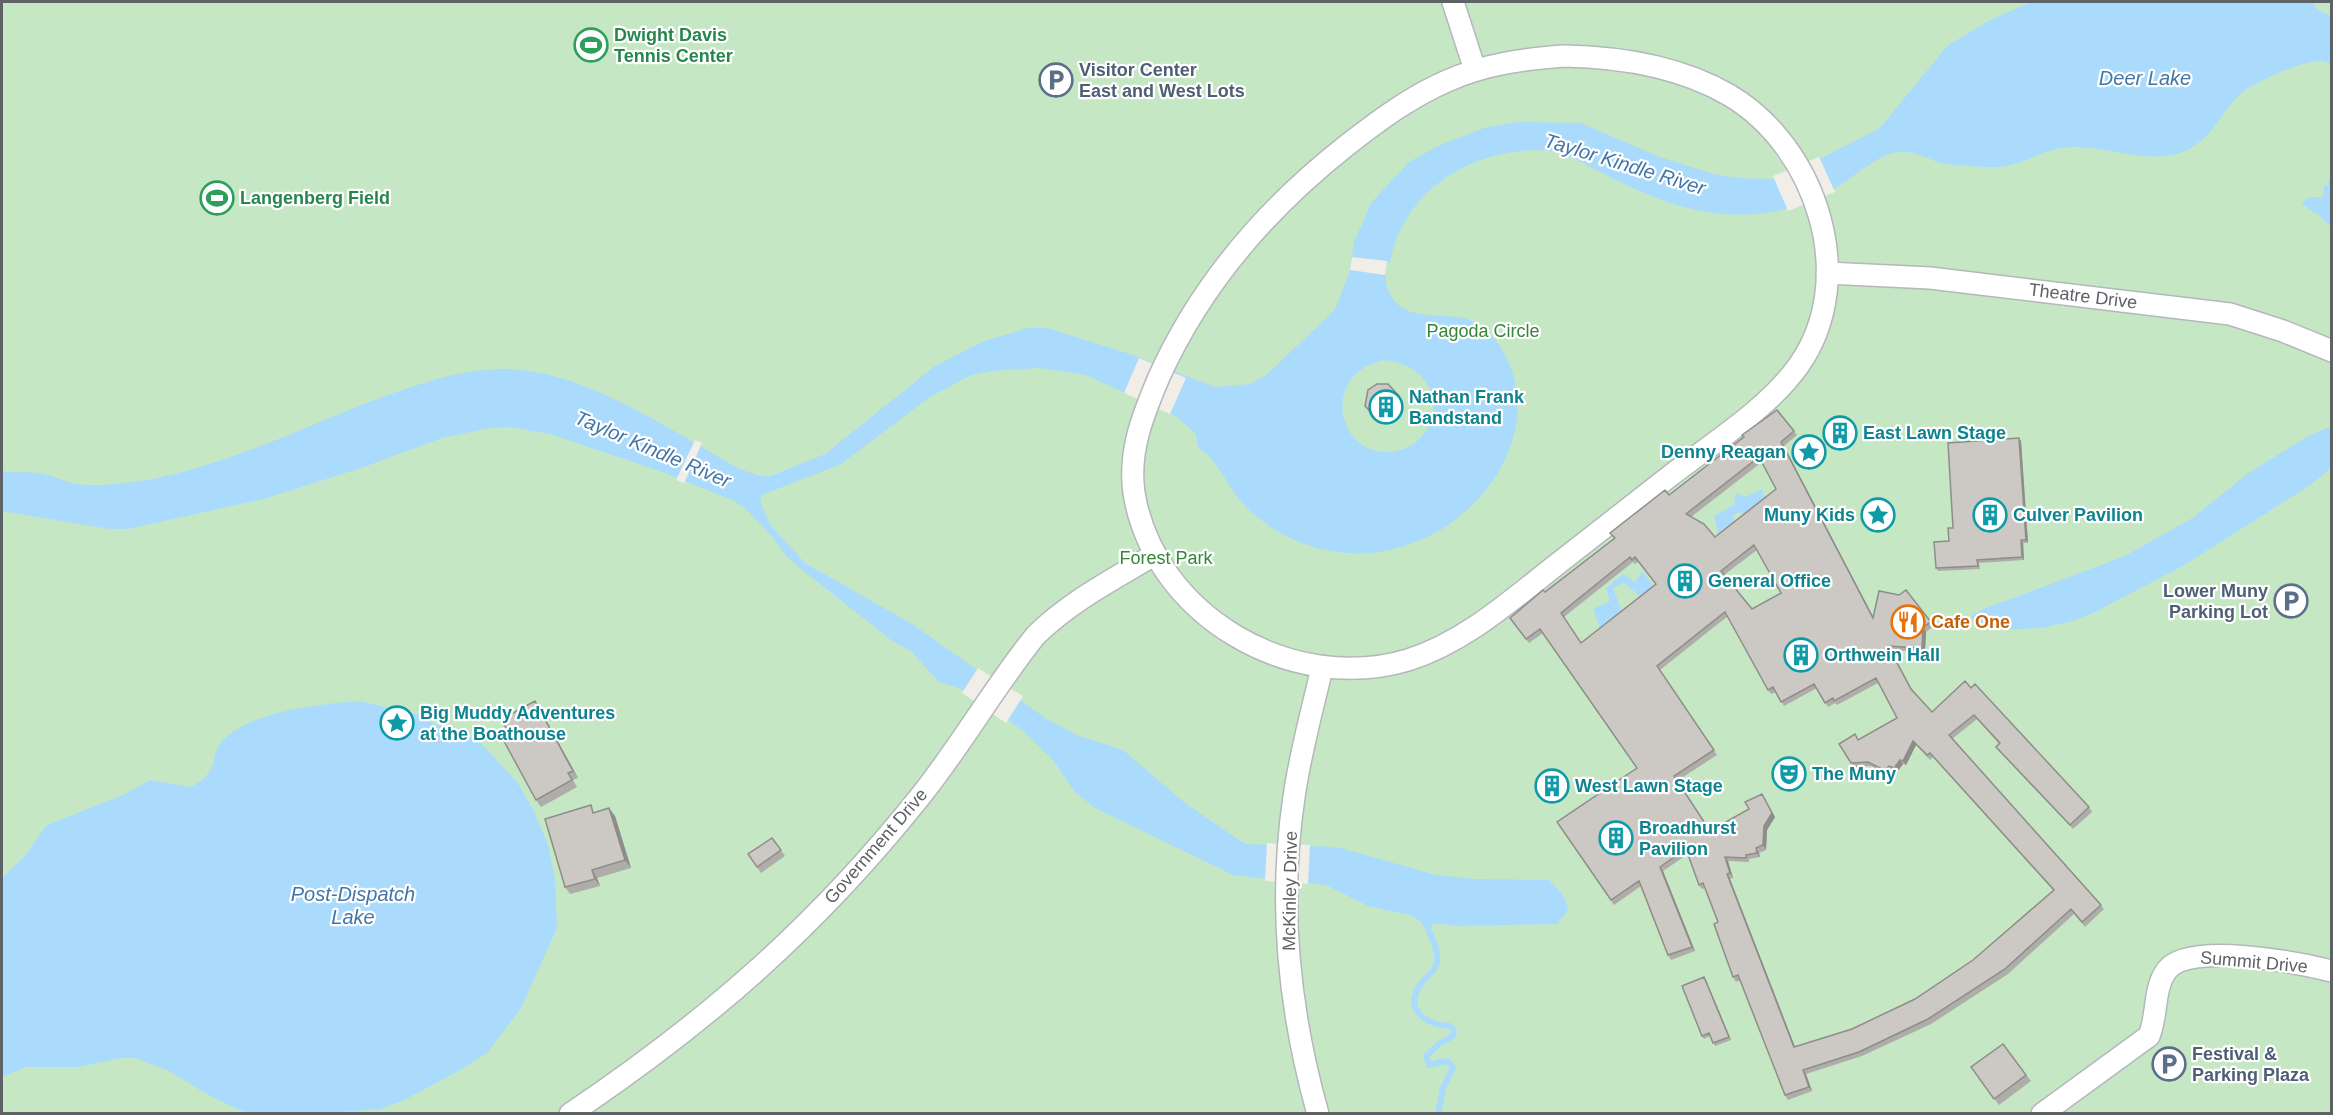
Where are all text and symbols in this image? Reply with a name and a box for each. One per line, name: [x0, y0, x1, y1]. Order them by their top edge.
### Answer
place label: Dwight Davis Tennis Center: [614, 25, 733, 66]
sports icon: Dwight Davis Tennis Center: [573, 27, 609, 63]
place label: Visitor Center East and West Lots: [1079, 60, 1245, 101]
parking icon: Visitor Center East and West Lots: [1038, 62, 1074, 98]
water label: Deer Lake: [2099, 67, 2191, 89]
water label: Taylor Kindle River: [1542, 129, 1709, 199]
sports icon: Langenberg Field: [199, 180, 235, 216]
place label: Langenberg Field: [240, 188, 390, 208]
street label: Theatre Drive: [2028, 279, 2138, 313]
park label: Pagoda Circle: [1426, 321, 1540, 341]
place label: Nathan Frank Bandstand: [1409, 387, 1525, 428]
building icon: Nathan Frank Bandstand: [1368, 389, 1404, 425]
water label: Taylor Kindle River: [572, 406, 735, 492]
building icon: East Lawn Stage: [1822, 415, 1858, 451]
place label: East Lawn Stage: [1863, 423, 2006, 443]
place icon: Denny Reagan: [1791, 434, 1827, 470]
place label: Denny Reagan: [1661, 442, 1786, 462]
place icon: Muny Kids: [1860, 497, 1896, 533]
building icon: Culver Pavilion: [1972, 497, 2008, 533]
place label: Muny Kids: [1764, 505, 1855, 525]
place label: Culver Pavilion: [2013, 505, 2143, 525]
park label: Forest Park: [1119, 548, 1214, 568]
building icon: General Office: [1667, 563, 1703, 599]
place label: General Office: [1708, 571, 1831, 591]
place label: Lower Muny Parking Lot: [2163, 581, 2268, 622]
parking icon: Lower Muny Parking Lot: [2273, 583, 2309, 619]
restaurant icon: Cafe One: [1890, 604, 1926, 640]
place label: Cafe One: [1931, 612, 2010, 632]
building icon: Orthwein Hall: [1783, 637, 1819, 673]
place label: Orthwein Hall: [1824, 645, 1940, 665]
place label: Big Muddy Adventures at the Boathouse: [420, 703, 615, 744]
place icon: Big Muddy Adventures at the Boathouse: [379, 705, 415, 741]
theatre icon: The Muny: [1771, 756, 1807, 792]
place label: The Muny: [1812, 764, 1896, 784]
building icon: West Lawn Stage: [1534, 768, 1570, 804]
place label: West Lawn Stage: [1575, 776, 1723, 796]
street label: Government Drive: [821, 784, 931, 908]
place label: Broadhurst Pavilion: [1639, 818, 1736, 859]
building icon: Broadhurst Pavilion: [1598, 820, 1634, 856]
street label: McKinley Drive: [1279, 831, 1301, 951]
water label: Post-Dispatch Lake: [291, 883, 415, 928]
street label: Summit Drive: [2199, 947, 2309, 977]
place label: Festival & Parking Plaza: [2192, 1044, 2310, 1085]
parking icon: Festival & Parking Plaza: [2151, 1046, 2187, 1082]

